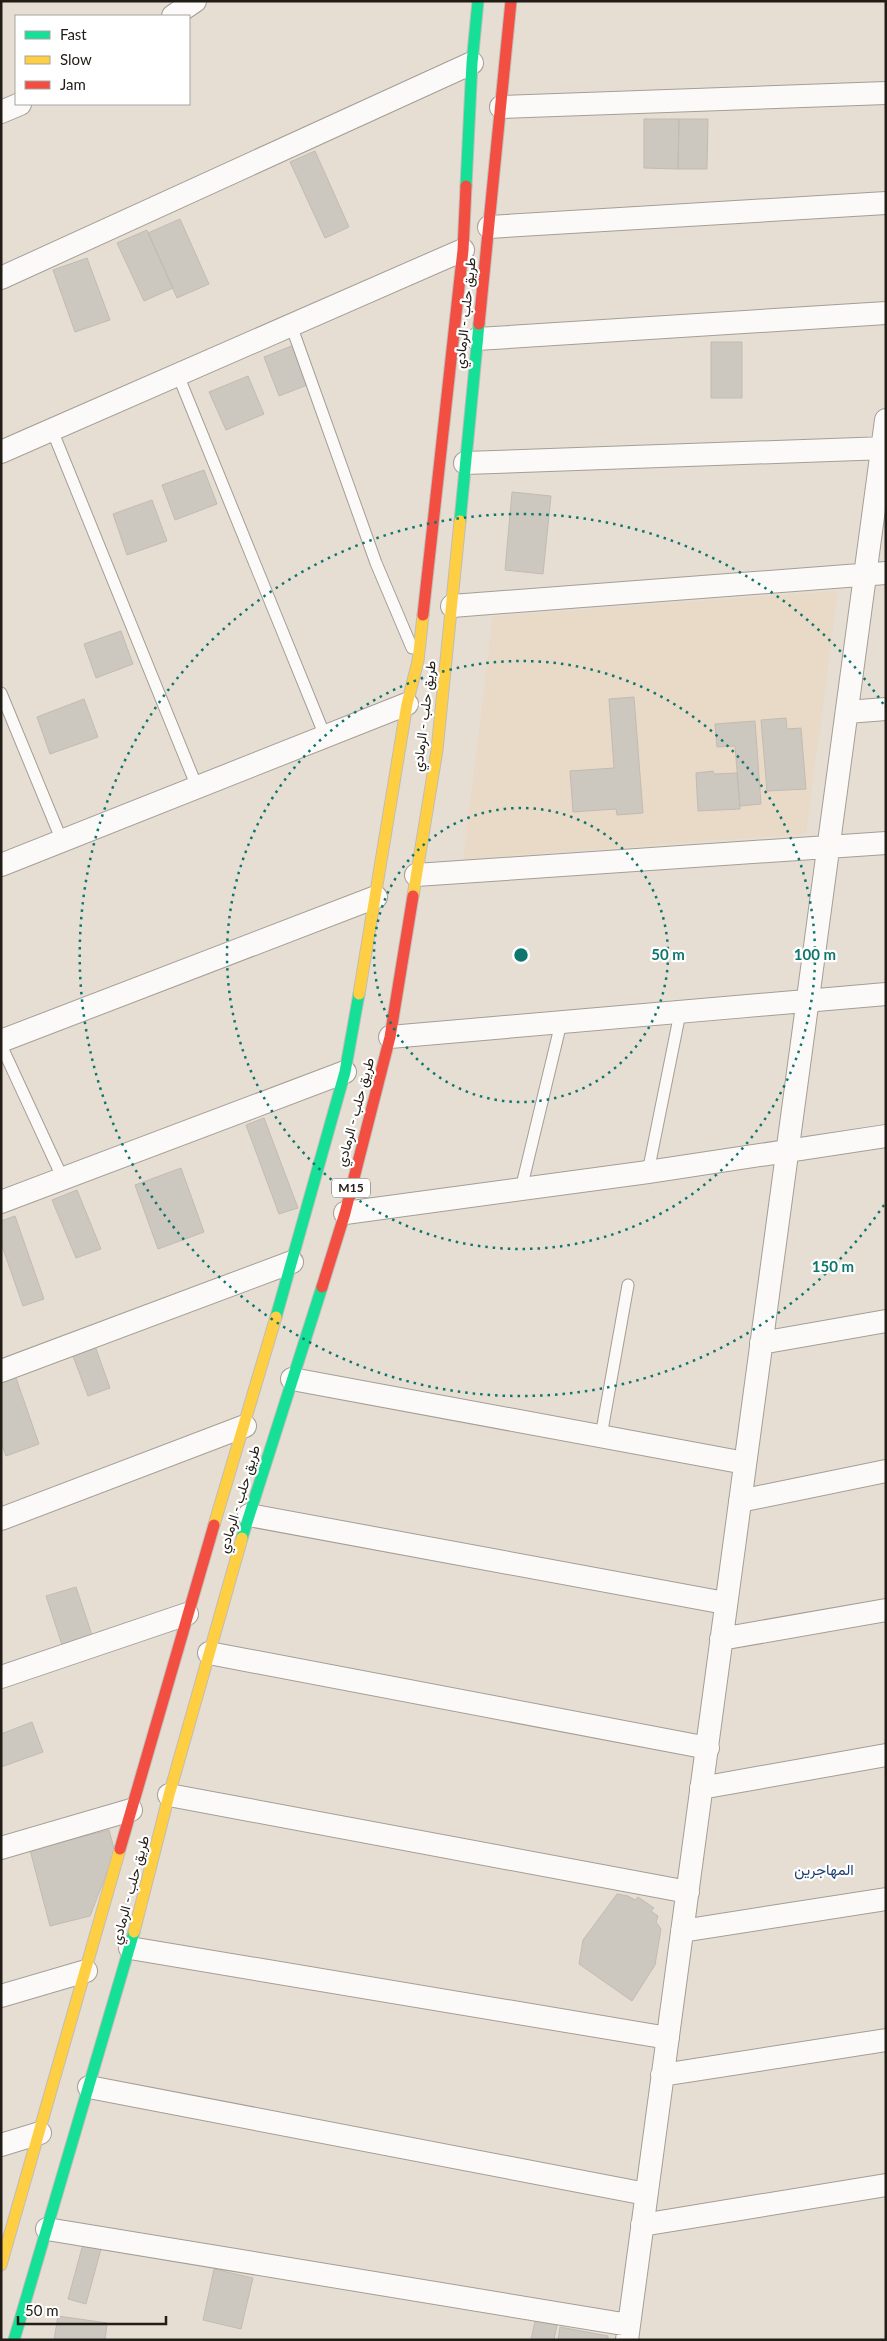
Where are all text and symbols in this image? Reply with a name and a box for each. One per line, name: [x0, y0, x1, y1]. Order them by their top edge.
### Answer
legend: [15, 15, 190, 105]
text: Fast: [60, 25, 87, 43]
text: Slow: [60, 50, 92, 68]
text: Jam: [60, 75, 86, 93]
street label: طريق حلب - الرمادي: [450, 256, 483, 370]
street label: طريق حلب - الرمادي: [408, 659, 443, 773]
text: 50 m: [651, 945, 685, 963]
text: 100 m: [794, 945, 836, 963]
centre of rings: [512, 946, 530, 964]
street label: طريق حلب - الرمادي: [332, 1056, 381, 1169]
road number: M15: [332, 1178, 370, 1198]
text: 150 m: [812, 1257, 854, 1275]
street label: طريق حلب - الرمادي: [214, 1443, 267, 1556]
street label: طريق حلب - الرمادي: [107, 1834, 156, 1947]
district label: المهاجرين: [794, 1860, 854, 1880]
scale bar: [18, 2294, 165, 2326]
text: 50 m: [25, 2301, 59, 2319]

